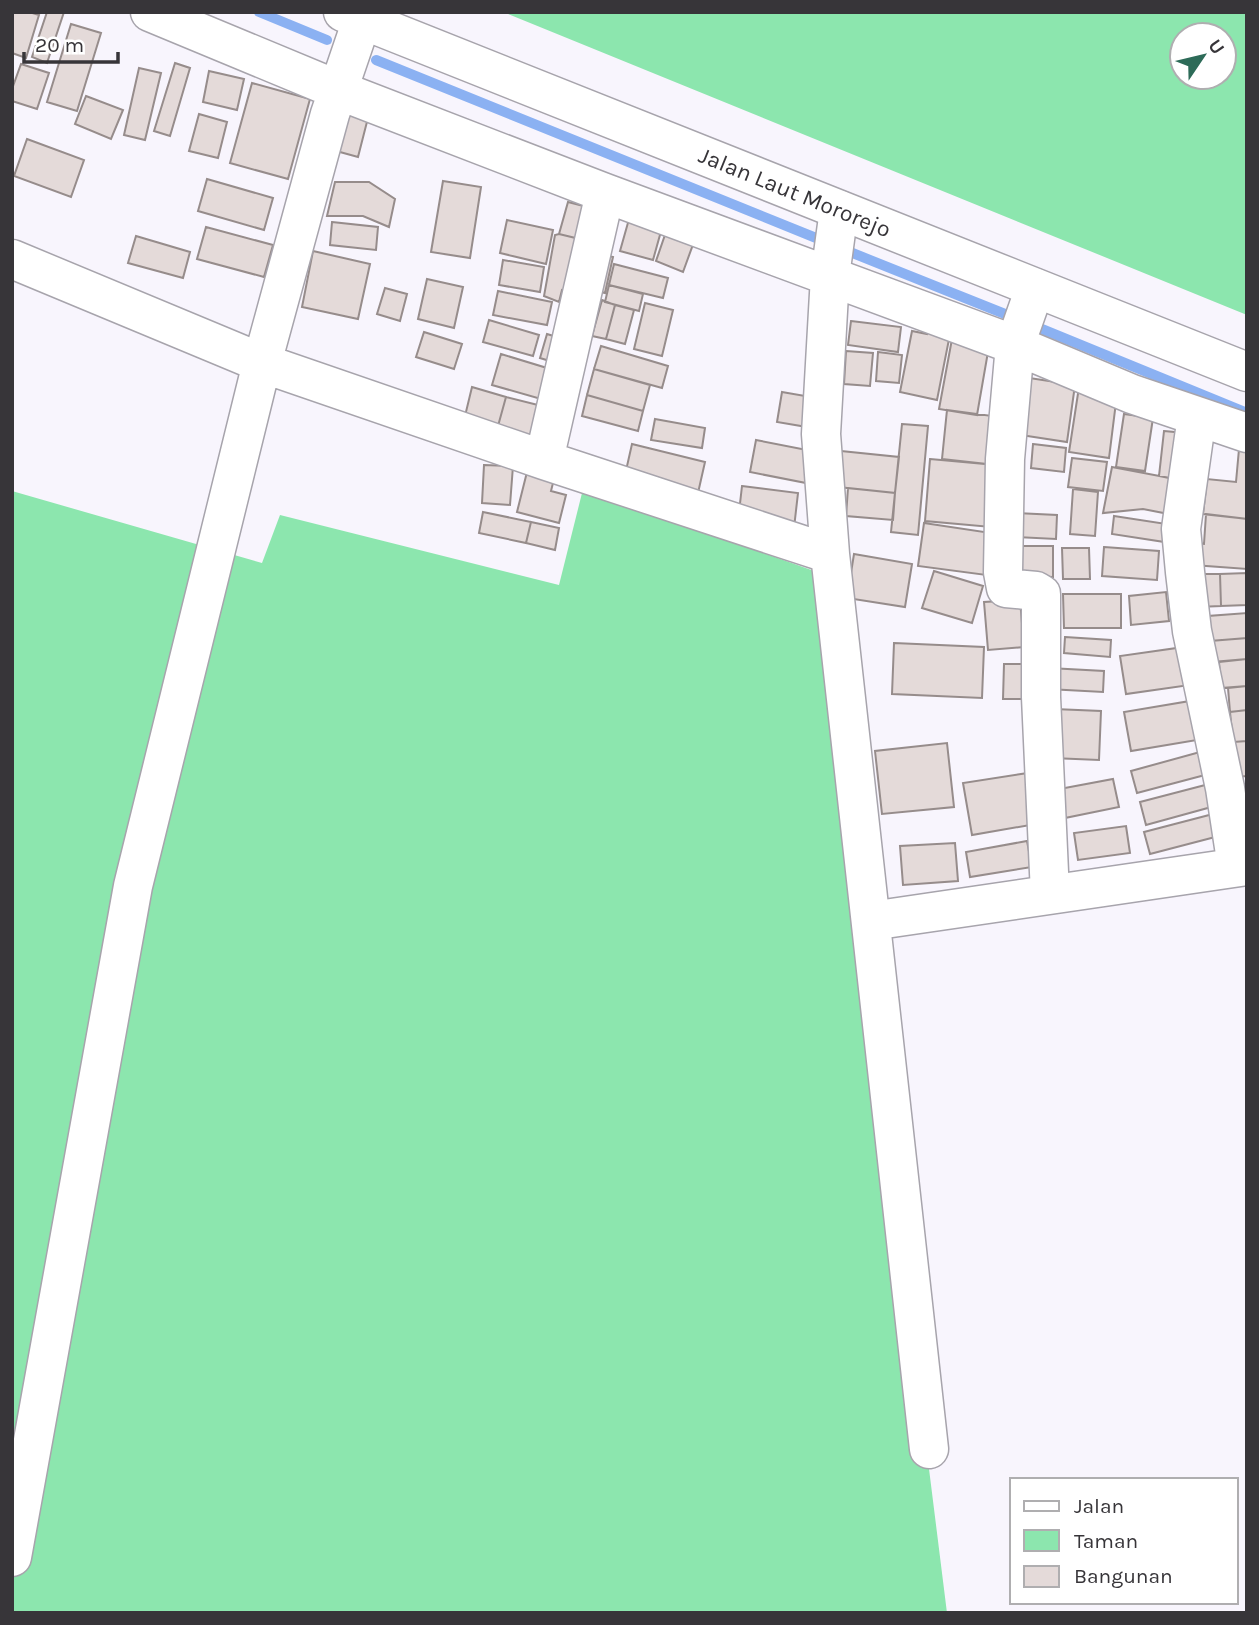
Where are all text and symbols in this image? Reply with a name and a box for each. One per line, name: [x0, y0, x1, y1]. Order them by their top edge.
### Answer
scale bar: [24, 21, 119, 65]
north arrow: [1168, 21, 1238, 91]
text: 20 m: [35, 33, 84, 57]
text: U: [1203, 35, 1229, 59]
street label: Jalan Laut Mororejo: [695, 142, 895, 243]
legend: [1010, 1478, 1238, 1604]
text: Jalan: [1074, 1494, 1124, 1518]
text: Taman: [1074, 1529, 1138, 1553]
text: Bangunan: [1074, 1564, 1173, 1588]

